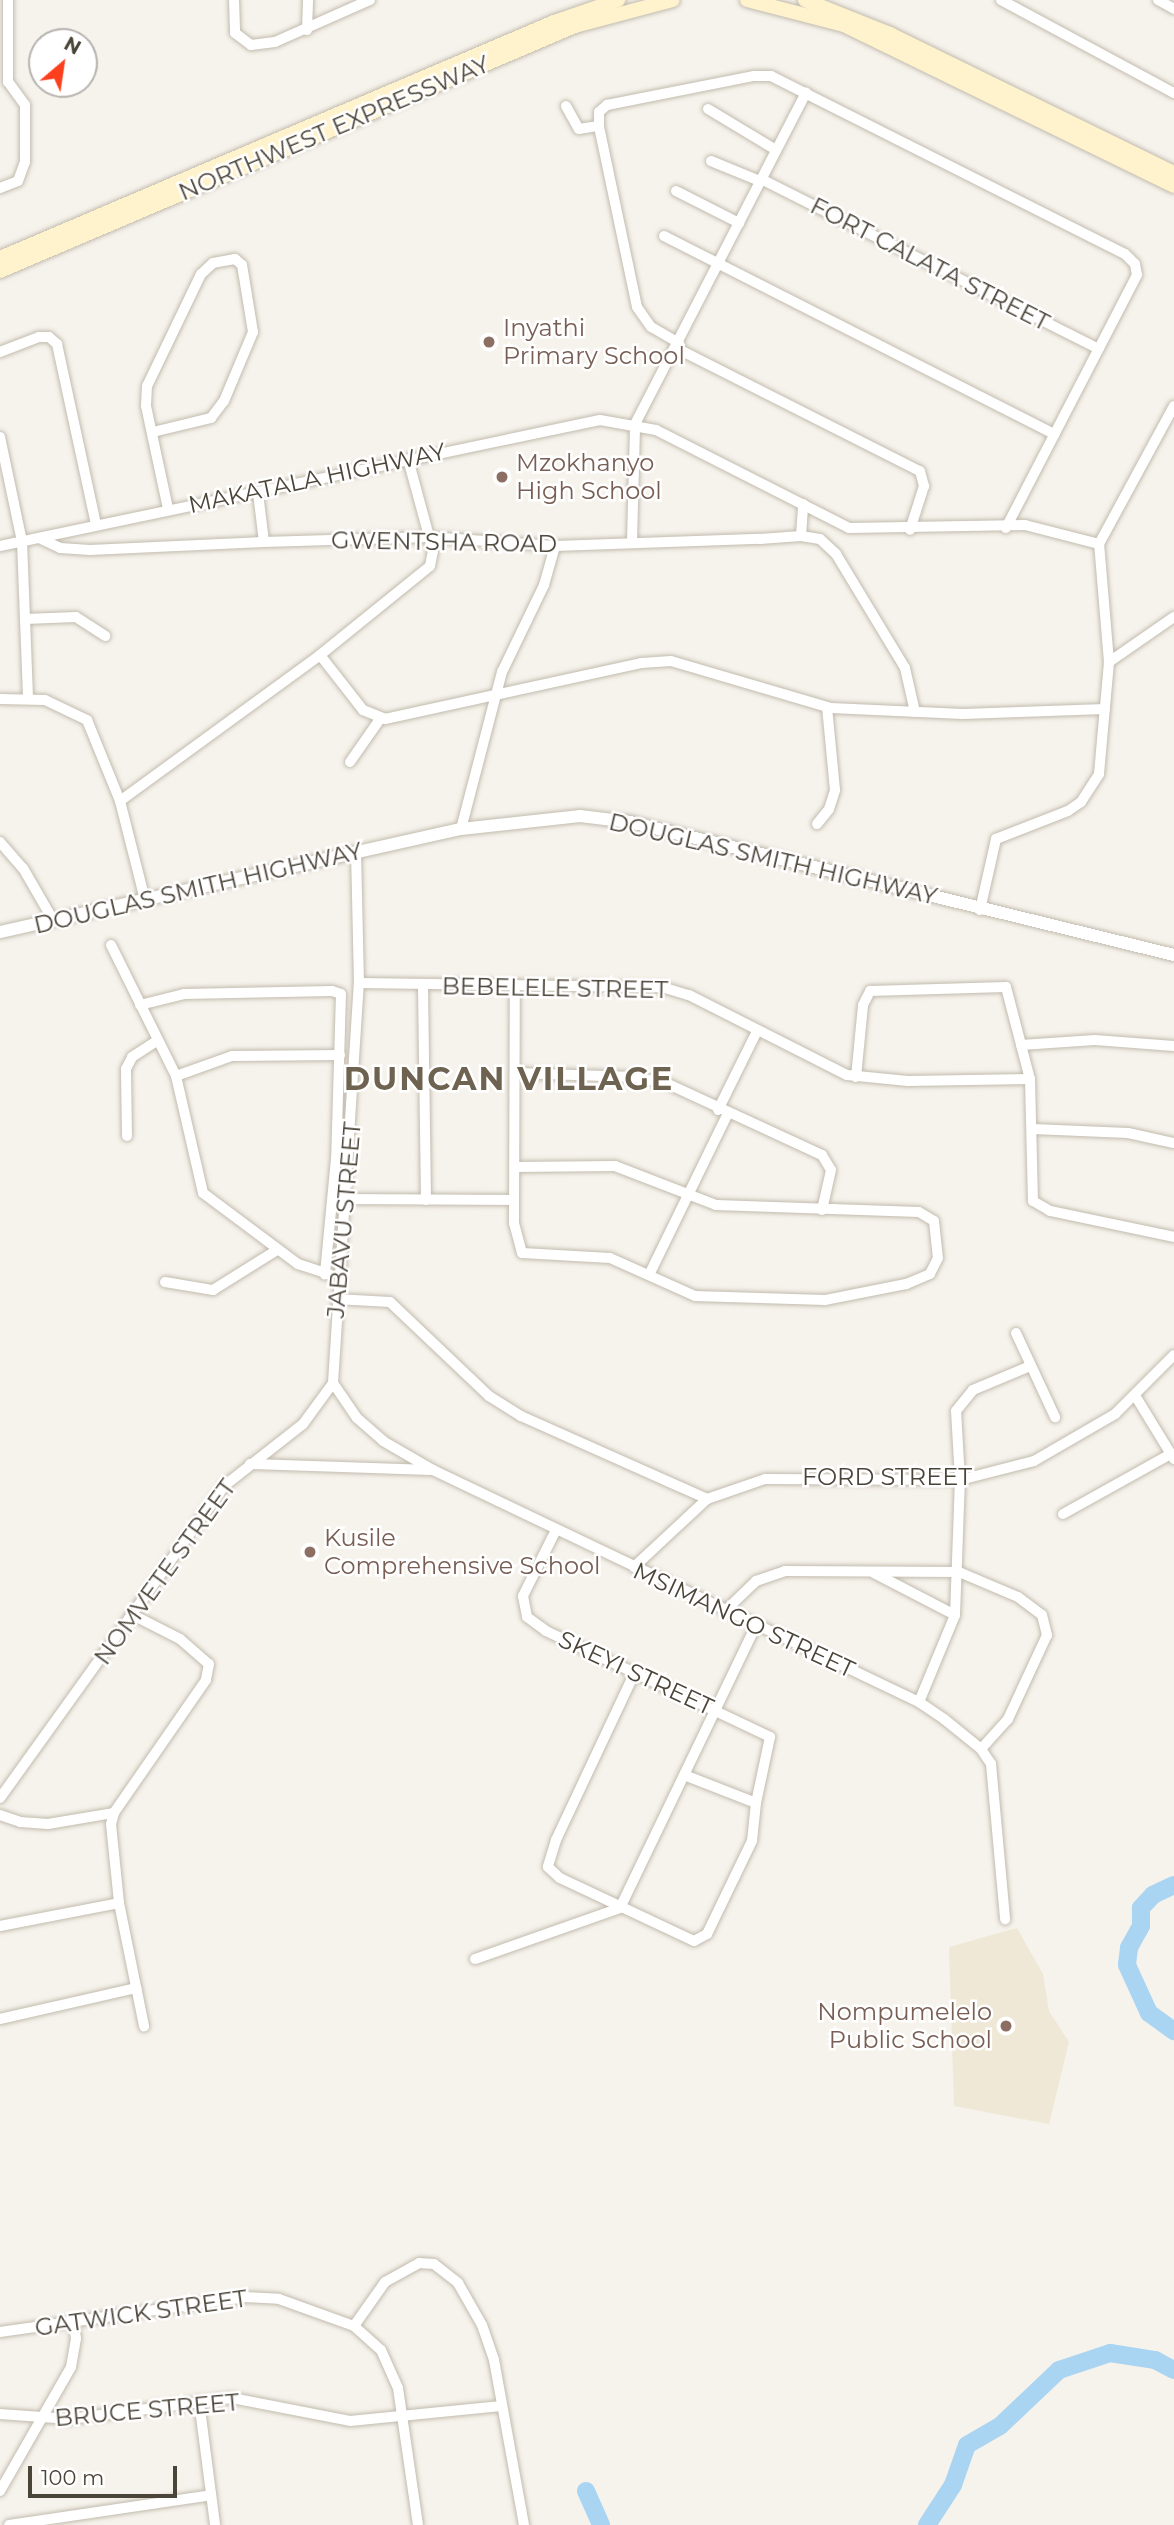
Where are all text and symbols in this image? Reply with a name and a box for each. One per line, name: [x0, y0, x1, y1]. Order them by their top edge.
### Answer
north arrow: [28, 28, 98, 98]
text: N: [60, 32, 85, 60]
street label: NORTHWEST EXPRESSWAY: [174, 49, 494, 207]
street label: FORT CALATA STREET: [806, 191, 1054, 337]
place label: Inyathi Primary School: [503, 314, 685, 370]
marker: Inyathi Primary School: [481, 334, 497, 350]
street label: MAKATALA HIGHWAY: [186, 437, 448, 519]
place label: Mzokhanyo High School: [516, 449, 662, 505]
marker: Mzokhanyo High School: [494, 469, 510, 485]
street label: GWENTSHA ROAD: [331, 526, 557, 558]
street label: DOUGLAS SMITH HIGHWAY: [606, 807, 940, 911]
street label: DOUGLAS SMITH HIGHWAY: [31, 836, 365, 940]
street label: BEBELELE STREET: [442, 972, 668, 1004]
district label: DUNCAN VILLAGE: [345, 1060, 673, 1098]
street label: JABAVU STREET: [321, 1121, 367, 1319]
street label: FORD STREET: [802, 1463, 972, 1491]
street label: NOMVETE STREET: [88, 1474, 242, 1670]
place label: Kusile Comprehensive School: [324, 1524, 600, 1580]
marker: Kusile Comprehensive School: [302, 1544, 318, 1560]
street label: MSIMANGO STREET: [629, 1556, 859, 1684]
street label: SKEYI STREET: [554, 1625, 718, 1721]
place label: Nompumelelo Public School: [817, 1998, 992, 2054]
marker: Nompumelelo Public School: [998, 2018, 1014, 2034]
street label: GATWICK STREET: [33, 2284, 249, 2342]
street label: BRUCE STREET: [53, 2388, 241, 2432]
scale bar: [32, 2452, 180, 2496]
text: 100 m: [41, 2465, 104, 2490]

